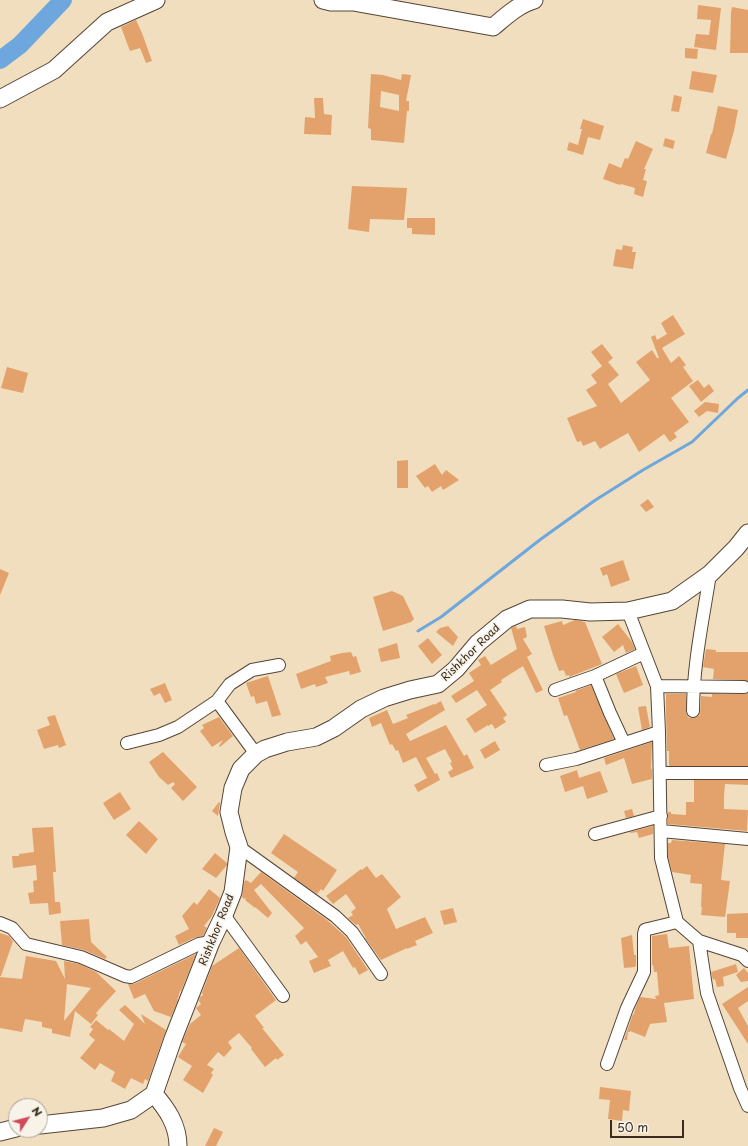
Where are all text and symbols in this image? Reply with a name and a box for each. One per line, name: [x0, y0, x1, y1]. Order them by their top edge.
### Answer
street label: Rishkhor Road: [439, 622, 503, 684]
street label: Rishkhor Road: [197, 892, 237, 968]
north arrow: [8, 1098, 48, 1138]
text: N: [28, 1103, 47, 1120]
scale bar: [612, 1112, 686, 1138]
text: 50 m: [617, 1118, 648, 1136]

